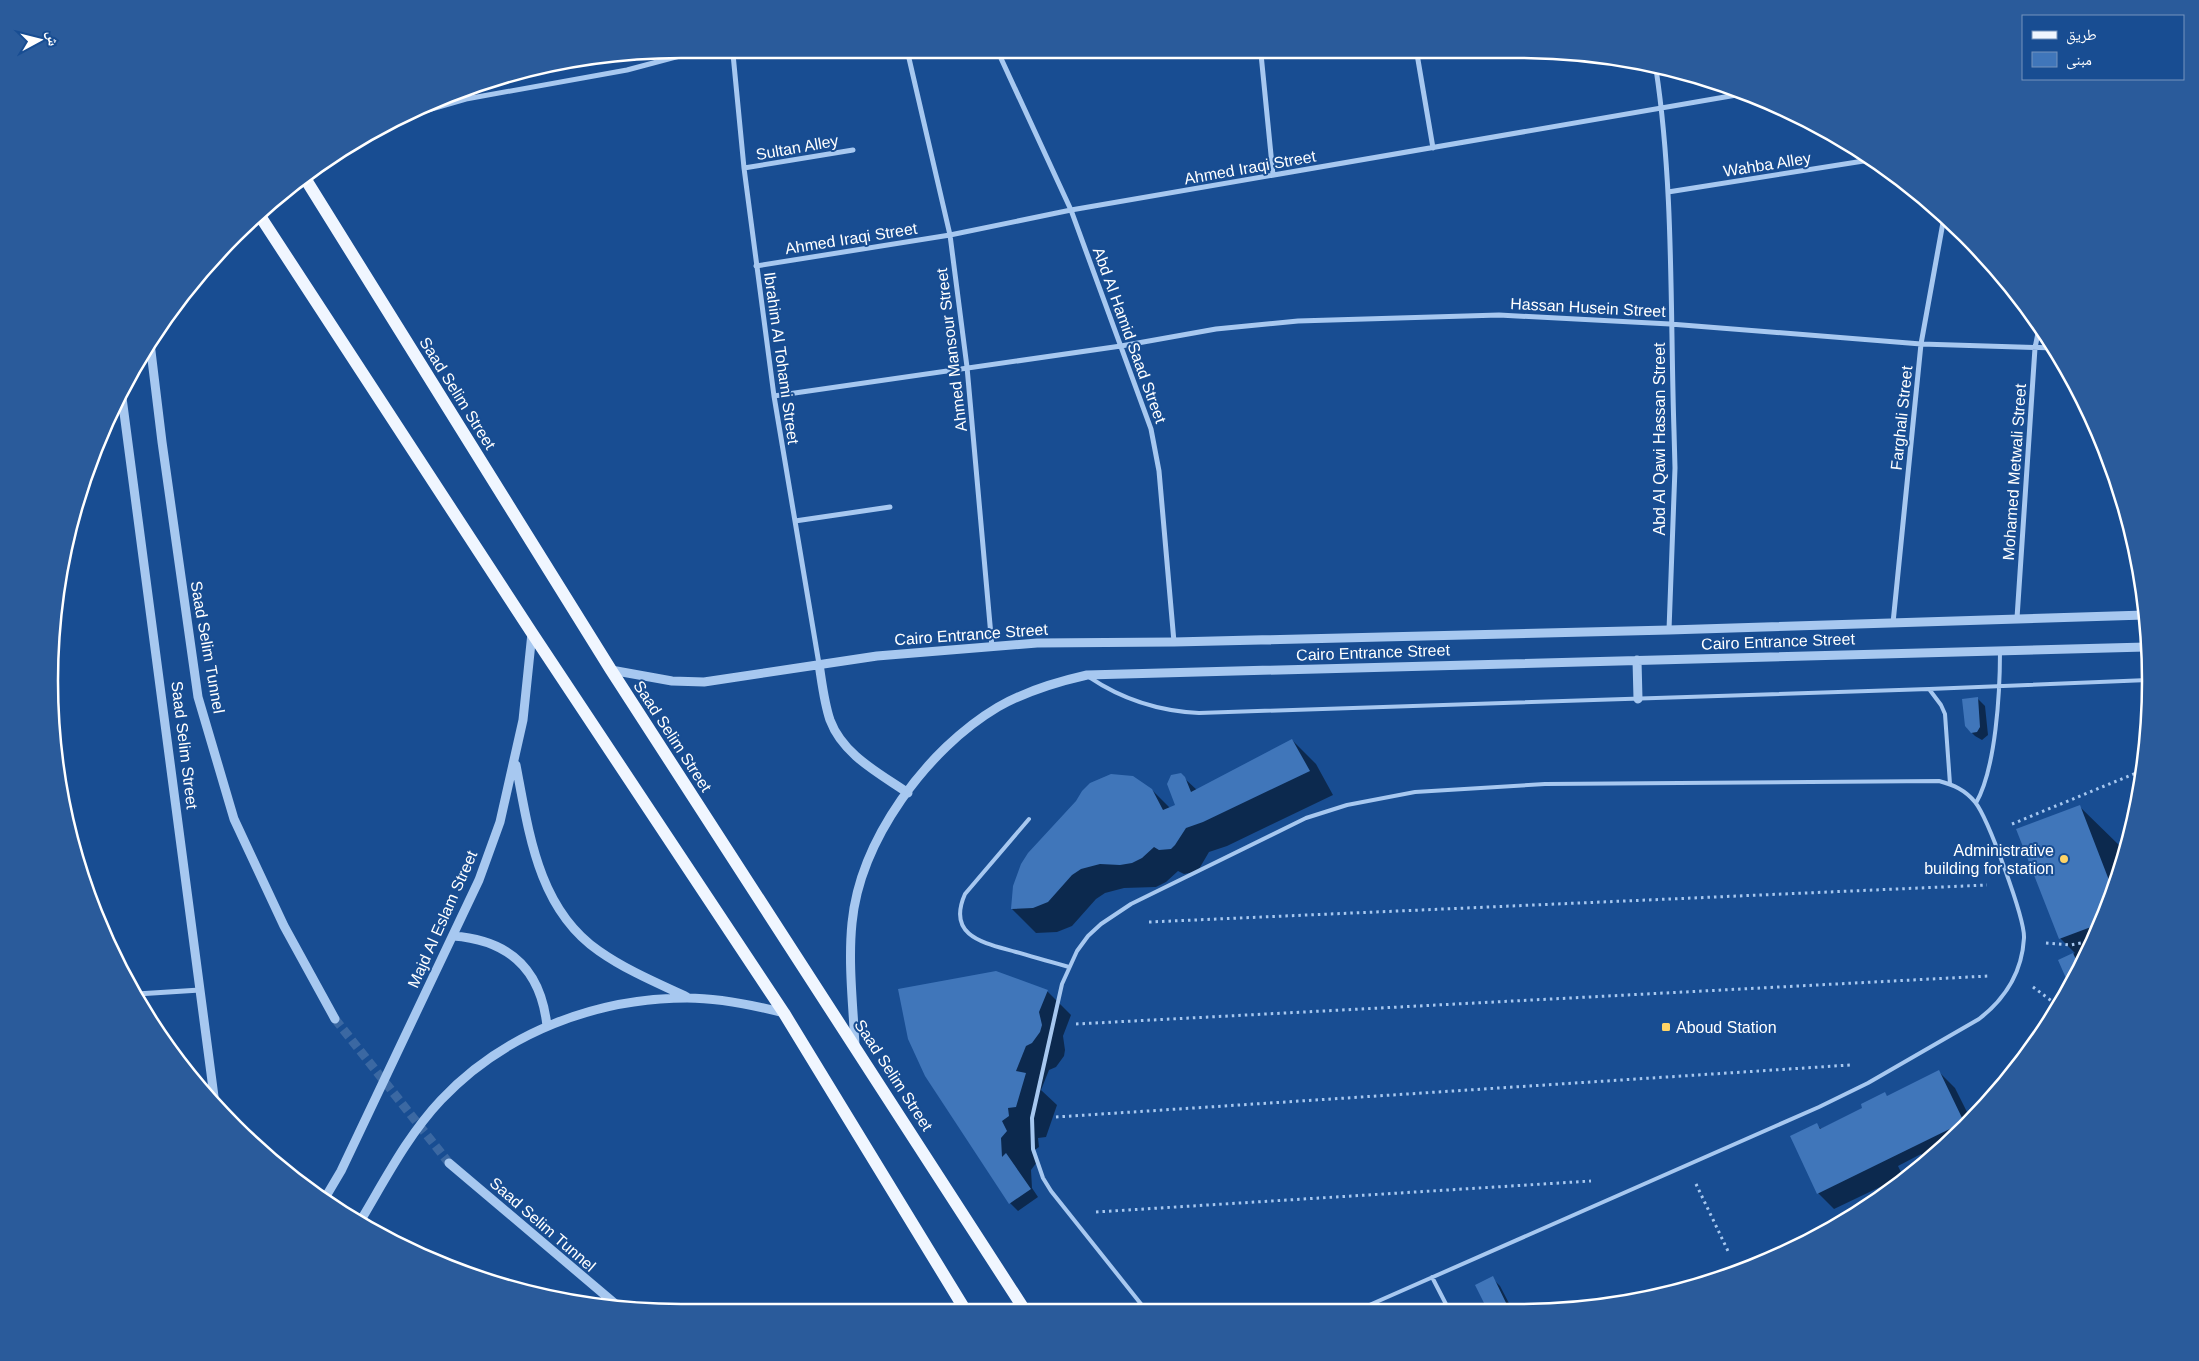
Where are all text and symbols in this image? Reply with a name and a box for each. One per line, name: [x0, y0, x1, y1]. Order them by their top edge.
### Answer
north arrow: [15, 15, 65, 65]
legend: [2022, 15, 2184, 80]
text: طريق: [2066, 26, 2097, 45]
text: ش: [43, 30, 62, 47]
text: مبنى: [2066, 51, 2092, 70]
street label: Sultan Alley: [754, 132, 840, 163]
street label: Ahmed Iraqi Street: [1183, 147, 1318, 187]
street label: Wahba Alley: [1722, 149, 1812, 180]
street label: Ahmed Iraqi Street: [784, 220, 919, 257]
street label: Abd Al Hamid Saad Street: [1090, 245, 1169, 426]
street label: Ahmed Mansour Street: [933, 267, 970, 433]
street label: Ibrahim Al Tohami Street: [761, 271, 802, 446]
street label: Hassan Husein Street: [1510, 295, 1667, 320]
street label: Saad Selim Street: [416, 334, 499, 453]
street label: Abd Al Qawi Hassan Street: [1651, 342, 1668, 535]
street label: Farghali Street: [1888, 364, 1915, 471]
street label: Mohamed Metwali Street: [2000, 383, 2029, 561]
street label: Saad Selim Tunnel: [187, 579, 228, 715]
street label: Cairo Entrance Street: [894, 621, 1049, 648]
street label: Cairo Entrance Street: [1701, 630, 1856, 653]
street label: Cairo Entrance Street: [1296, 641, 1451, 664]
street label: Saad Selim Street: [630, 678, 715, 795]
street label: Saad Selim Street: [168, 680, 201, 811]
place label: Administrative building for station: [1924, 842, 2054, 877]
street label: Majd Al Eslam Street: [404, 847, 481, 990]
marker: Administrative building for station: [2058, 853, 2070, 865]
street label: Saad Selim Street: [851, 1017, 936, 1134]
place label: Aboud Station: [1676, 1019, 1777, 1036]
marker: Aboud Station: [1660, 1021, 1672, 1033]
street label: Saad Selim Tunnel: [486, 1174, 599, 1275]

